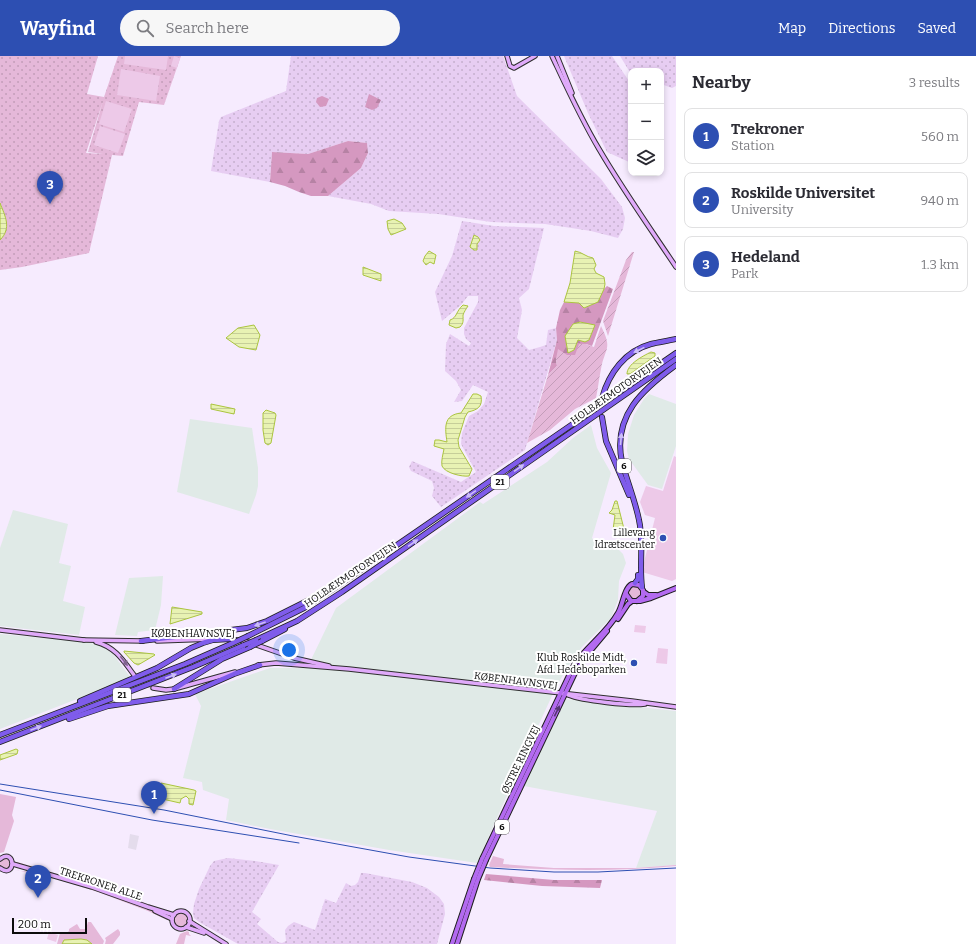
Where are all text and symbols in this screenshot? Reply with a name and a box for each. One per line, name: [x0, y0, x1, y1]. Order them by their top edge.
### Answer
search box: [120, 10, 400, 46]
text: Wayfind: [20, 17, 96, 40]
icon: search: [134, 17, 156, 39]
text: Search here: [166, 19, 249, 37]
text: Map: [778, 20, 806, 37]
text: Directions: [828, 20, 896, 37]
text: Saved: [918, 20, 956, 37]
map controls: [628, 68, 664, 176]
button: +: [628, 68, 664, 104]
text: Nearby: [692, 72, 751, 93]
text: 3 results: [909, 75, 960, 90]
button: −: [628, 104, 664, 140]
text: Trekroner: [731, 120, 804, 138]
text: 1: [703, 129, 709, 144]
text: 560 m: [921, 129, 959, 144]
text: Station: [731, 138, 775, 153]
button: layers: [628, 140, 664, 176]
pin: 3: [37, 171, 63, 204]
text: Roskilde Universitet: [731, 184, 875, 202]
text: 2: [702, 193, 710, 208]
text: 940 m: [920, 193, 959, 208]
text: University: [731, 202, 793, 217]
text: Hedeland: [731, 248, 800, 266]
text: 3: [702, 257, 710, 272]
text: 1.3 km: [921, 257, 959, 272]
text: Park: [731, 266, 758, 281]
one-way arrow: [633, 347, 644, 353]
street label: HOLBÆKMOTORVEJEN: [569, 355, 665, 427]
one-way arrow: [618, 433, 625, 445]
road number: 6: [617, 459, 631, 473]
one-way arrow: [514, 464, 525, 472]
road number: 21: [491, 475, 509, 489]
one-way arrow: [466, 490, 476, 498]
place label: Lillevang Idrætscenter: [595, 527, 656, 551]
marker: Lillevang Idrætscenter: [658, 533, 668, 543]
street label: HOLBÆKMOTORVEJEN: [302, 539, 399, 610]
one-way arrow: [408, 539, 418, 547]
one-way arrow: [254, 621, 266, 627]
street label: KØBENHAVNSVEJ: [151, 628, 235, 640]
your location: [279, 640, 299, 660]
place label: Klub Roskilde Midt, Afd. Hedeboparken: [537, 652, 627, 676]
one-way arrow: [120, 656, 128, 667]
marker: Klub Roskilde Midt, Afd. Hedeboparken: [629, 658, 639, 668]
street label: KØBENHAVNSVEJ: [473, 670, 558, 692]
one-way arrow: [165, 673, 176, 679]
road number: 21: [113, 688, 131, 702]
one-way arrow: [554, 705, 560, 716]
street label: ØSTRE RINGVEJ: [499, 723, 543, 796]
one-way arrow: [31, 724, 43, 730]
pin: 1: [141, 781, 167, 814]
road number: 6: [495, 820, 509, 834]
pin: 2: [25, 865, 51, 898]
street label: TREKRONER ALLE: [58, 865, 143, 903]
scale bar: [12, 916, 87, 935]
text: 200 m: [18, 918, 51, 931]

